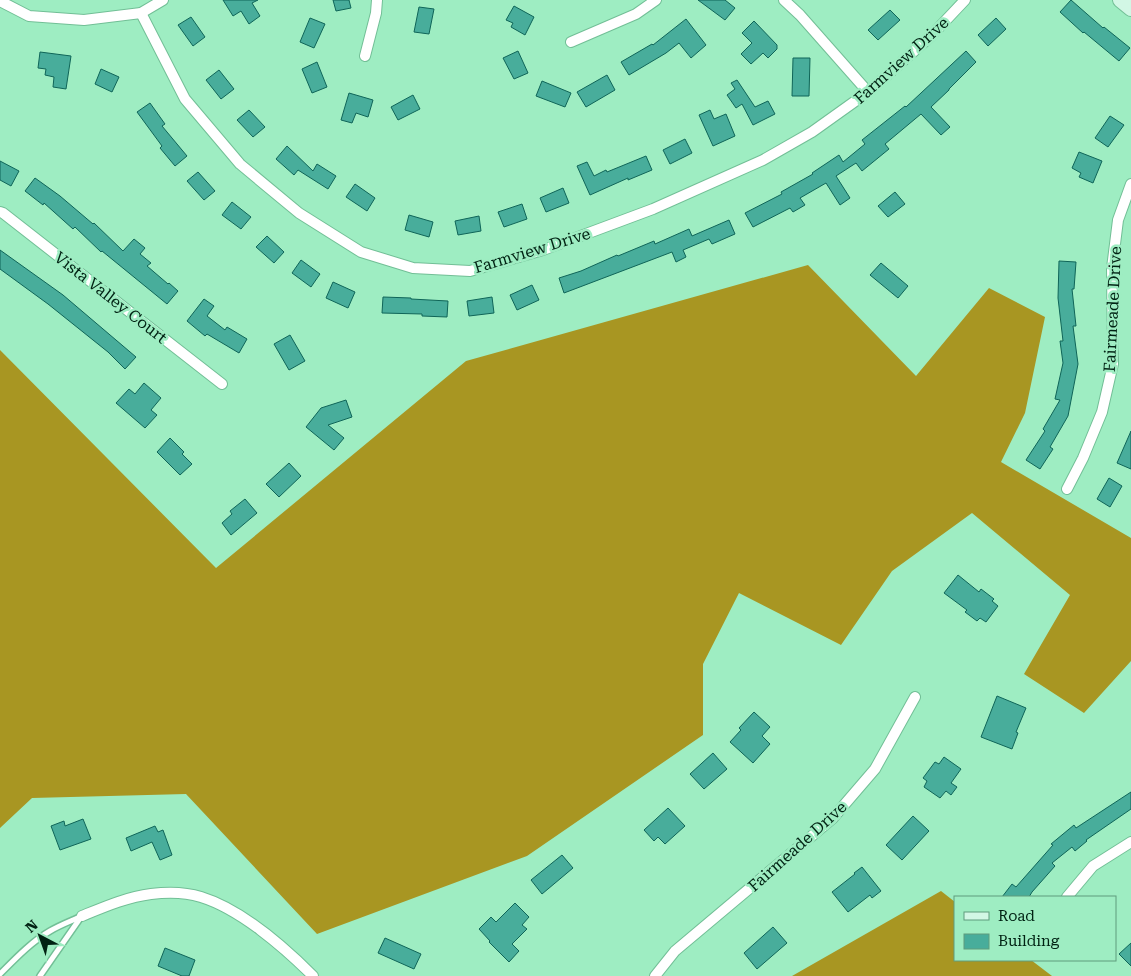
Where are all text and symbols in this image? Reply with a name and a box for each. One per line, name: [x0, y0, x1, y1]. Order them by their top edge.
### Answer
street label: Farmview Drive: [850, 13, 953, 108]
street label: Farmview Drive: [472, 224, 593, 277]
street label: Fairmeade Drive: [1100, 245, 1125, 372]
street label: Vista Valley Court: [51, 248, 171, 347]
street label: Fairmeade Drive: [744, 797, 851, 896]
legend: [954, 896, 1116, 961]
text: Road: [998, 907, 1035, 925]
north arrow: [15, 911, 65, 961]
text: N: [22, 916, 41, 936]
text: Building: [998, 932, 1060, 950]

